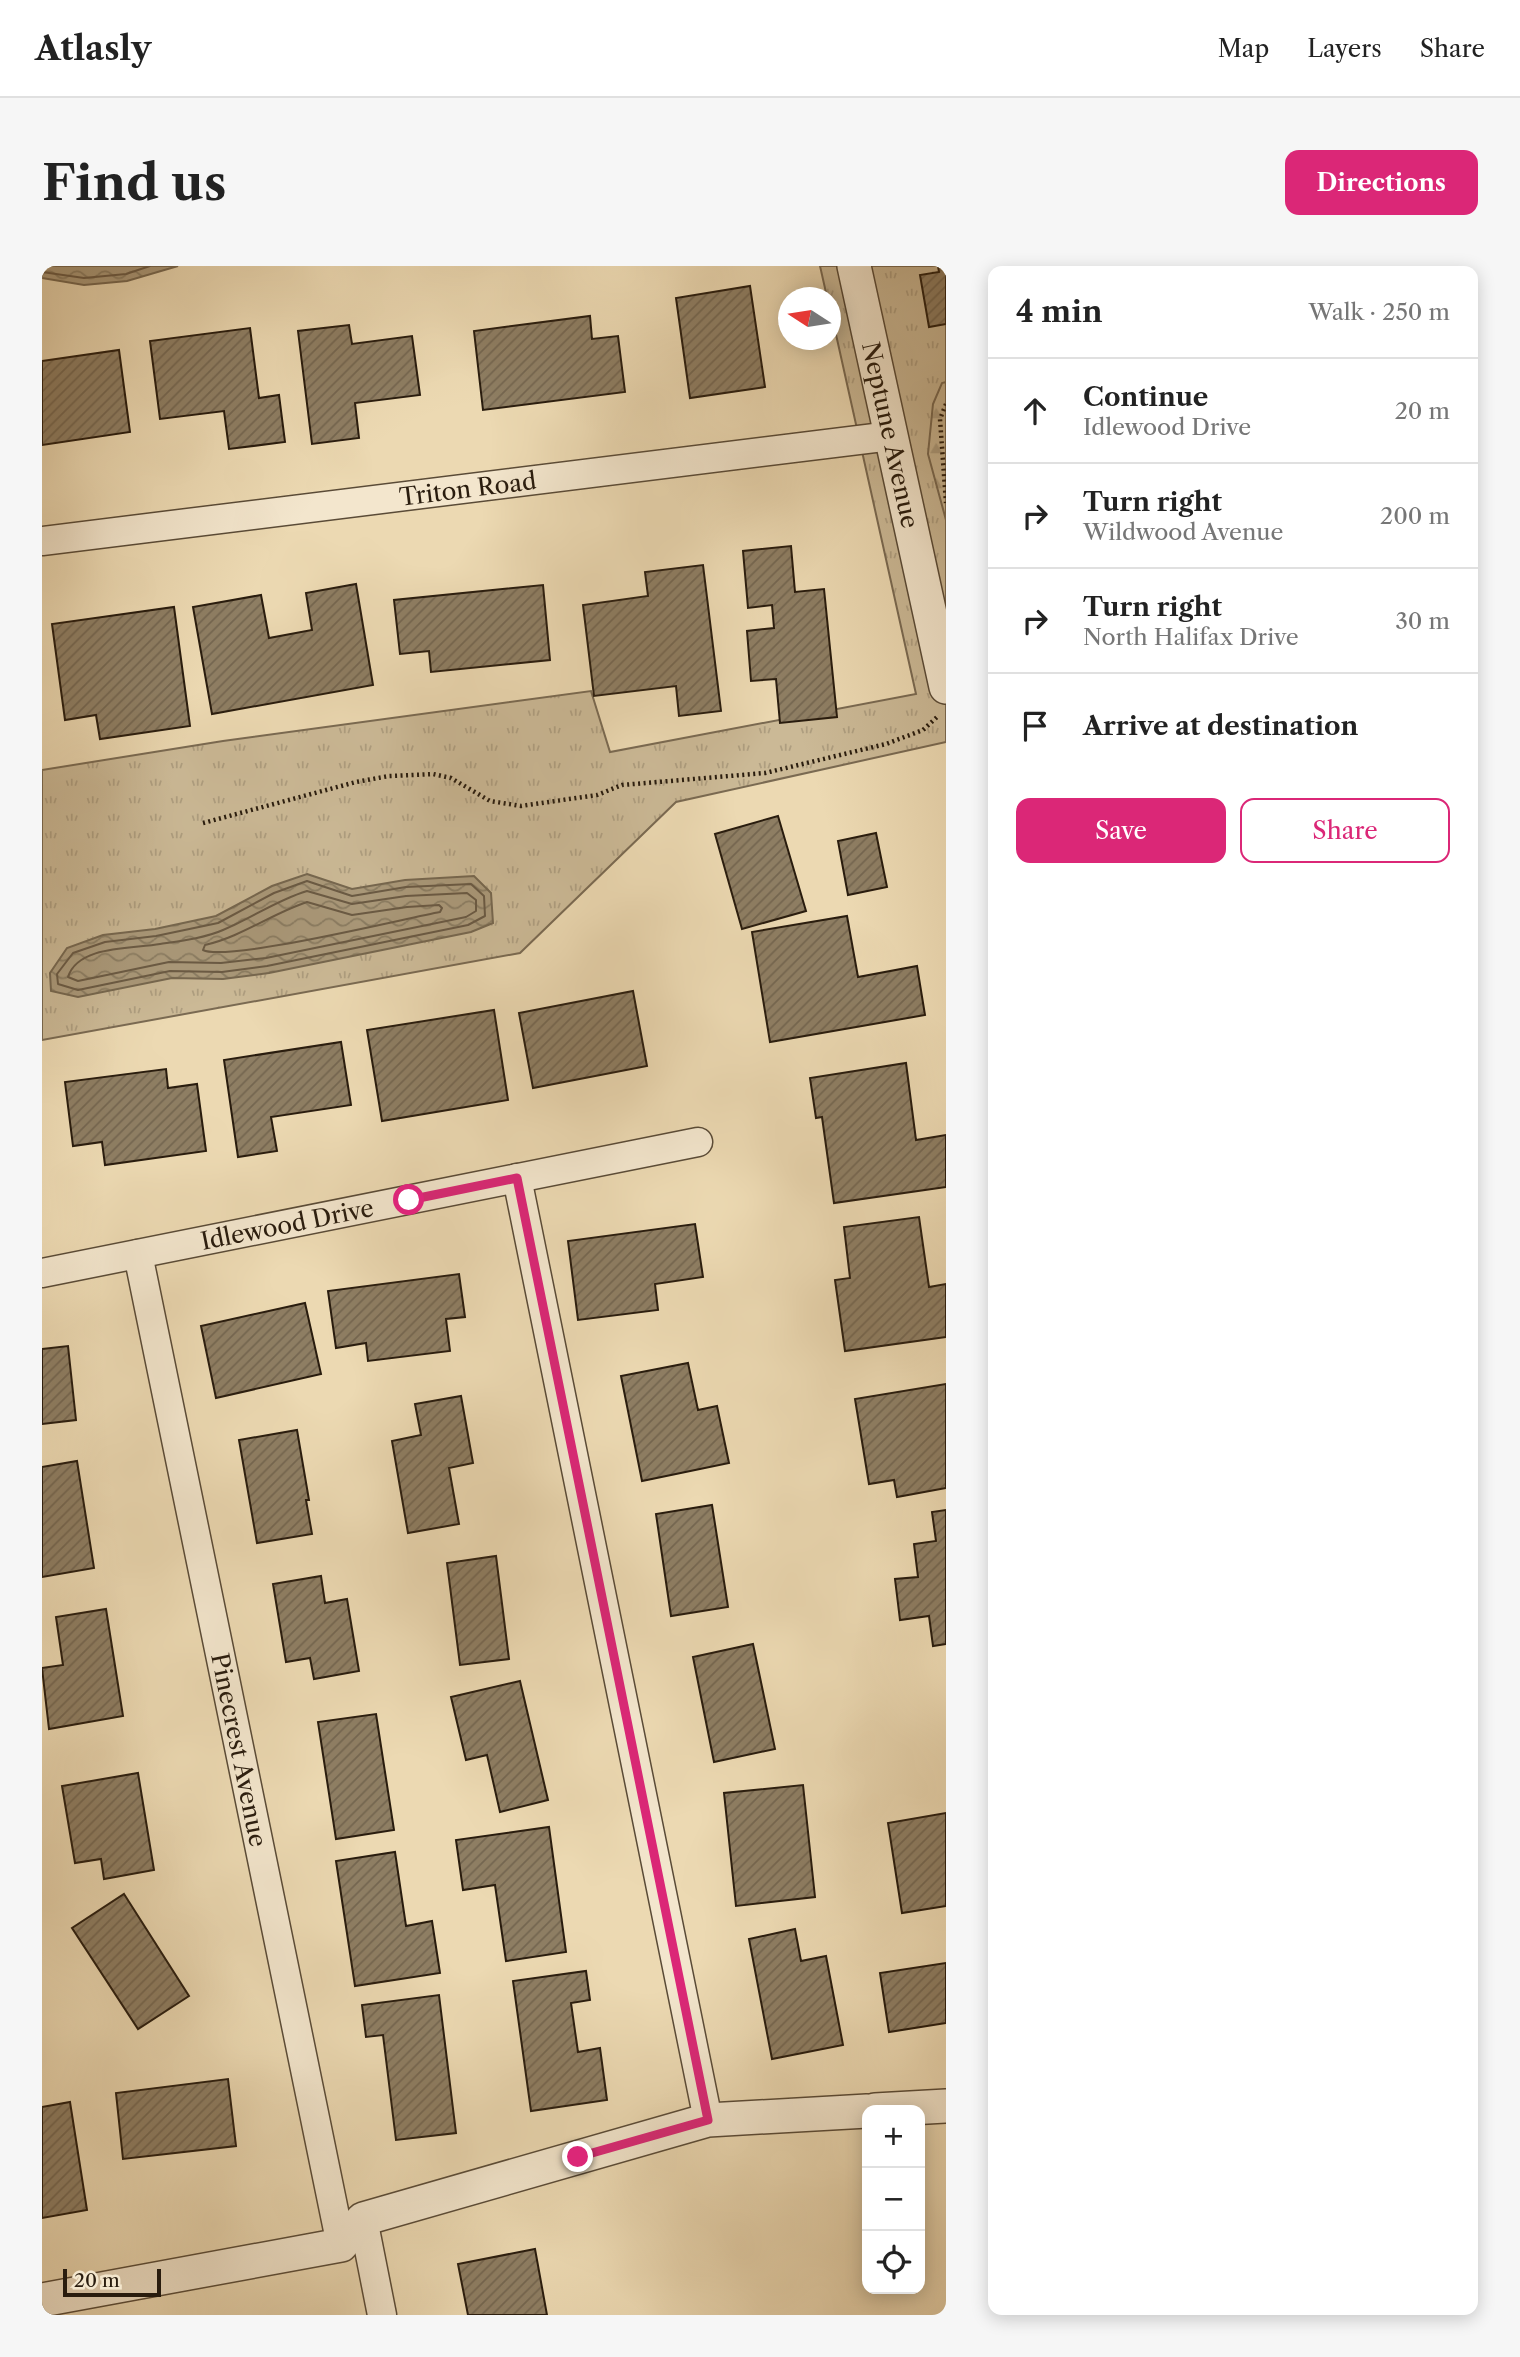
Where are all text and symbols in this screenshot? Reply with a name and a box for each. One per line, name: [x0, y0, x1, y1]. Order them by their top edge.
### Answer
text: Atlasly: [35, 28, 151, 69]
text: Map: [1218, 34, 1269, 63]
text: Layers: [1307, 34, 1382, 63]
text: Share: [1420, 34, 1485, 63]
button: Directions: [1285, 150, 1478, 215]
text: Find us: [42, 152, 226, 213]
north arrow: [778, 287, 841, 350]
text: 4 min: [1016, 293, 1102, 330]
text: Walk · 250 m: [1309, 298, 1450, 326]
street label: Neptune Avenue: [856, 339, 925, 531]
text: Continue: [1083, 381, 1208, 413]
icon: ahead: [1016, 392, 1054, 430]
text: 20 m: [1395, 397, 1450, 425]
text: Idlewood Drive: [1083, 413, 1251, 441]
street label: Triton Road: [398, 465, 538, 511]
text: Turn right: [1083, 486, 1222, 518]
icon: right: [1016, 497, 1054, 535]
text: 200 m: [1380, 502, 1450, 530]
text: Wildwood Avenue: [1083, 518, 1283, 546]
text: Turn right: [1083, 591, 1222, 623]
icon: right: [1016, 602, 1054, 640]
text: 30 m: [1395, 607, 1450, 635]
text: North Halifax Drive: [1083, 623, 1299, 651]
icon: arrive: [1016, 707, 1054, 745]
text: Arrive at destination: [1083, 710, 1358, 742]
button: Save: [1016, 798, 1226, 863]
button: Share: [1240, 798, 1450, 863]
route start: [393, 1184, 424, 1215]
street label: Idlewood Drive: [198, 1193, 376, 1255]
street label: Pinecrest Avenue: [206, 1650, 274, 1849]
map controls: [862, 2105, 925, 2294]
button: +: [862, 2105, 925, 2168]
route end: [562, 2141, 593, 2172]
button: −: [862, 2168, 925, 2231]
button: locate: [862, 2231, 925, 2294]
scale bar: [63, 2266, 161, 2298]
text: 20 m: [74, 2269, 120, 2292]

